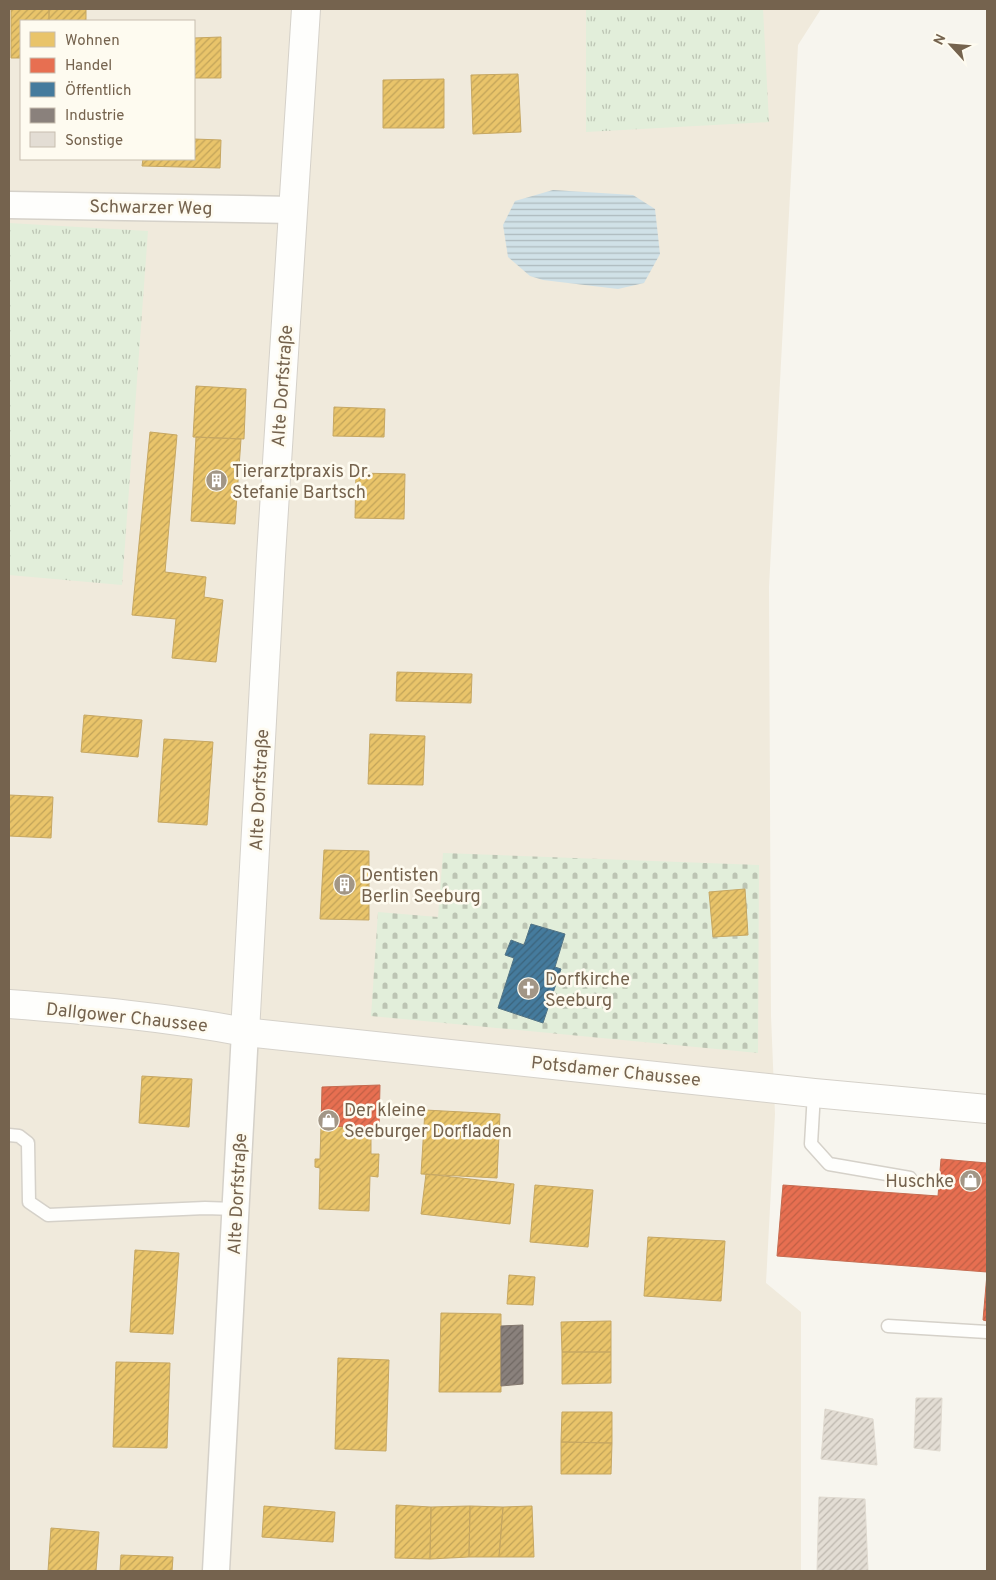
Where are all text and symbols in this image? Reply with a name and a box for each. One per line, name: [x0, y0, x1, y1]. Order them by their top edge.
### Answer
legend: [20, 20, 195, 160]
north arrow: [926, 20, 976, 70]
text: Wohnen: [65, 32, 120, 51]
text: N: [931, 32, 951, 48]
text: Handel: [65, 57, 112, 76]
text: Öffentlich: [65, 81, 132, 101]
text: Industrie: [65, 107, 124, 126]
text: Sonstige: [65, 132, 123, 151]
street label: Schwarzer Weg: [89, 196, 213, 221]
street label: Alte Dorfstraße: [268, 324, 299, 448]
place label: Tierarztpraxis Dr. Stefanie Bartsch: [232, 461, 371, 505]
building icon: Tierarztpraxis Dr. Stefanie Bartsch: [204, 469, 228, 493]
street label: Alte Dorfstraße: [246, 728, 275, 852]
place label: Dentisten Berlin Seeburg: [361, 865, 481, 909]
building icon: Dentisten Berlin Seeburg: [333, 873, 357, 897]
place label: Dorfkirche Seeburg: [545, 969, 630, 1013]
church icon: Dorfkirche Seeburg: [517, 977, 541, 1001]
street label: Dallgower Chaussee: [45, 999, 209, 1038]
street label: Potsdamer Chaussee: [530, 1052, 702, 1093]
place label: Der kleine Seeburger Dorfladen: [344, 1100, 512, 1144]
shop icon: Der kleine Seeburger Dorfladen: [316, 1108, 340, 1132]
street label: Alte Dorfstraße: [224, 1132, 253, 1256]
shop icon: Huschke: [958, 1169, 982, 1193]
place label: Huschke: [885, 1171, 954, 1194]

